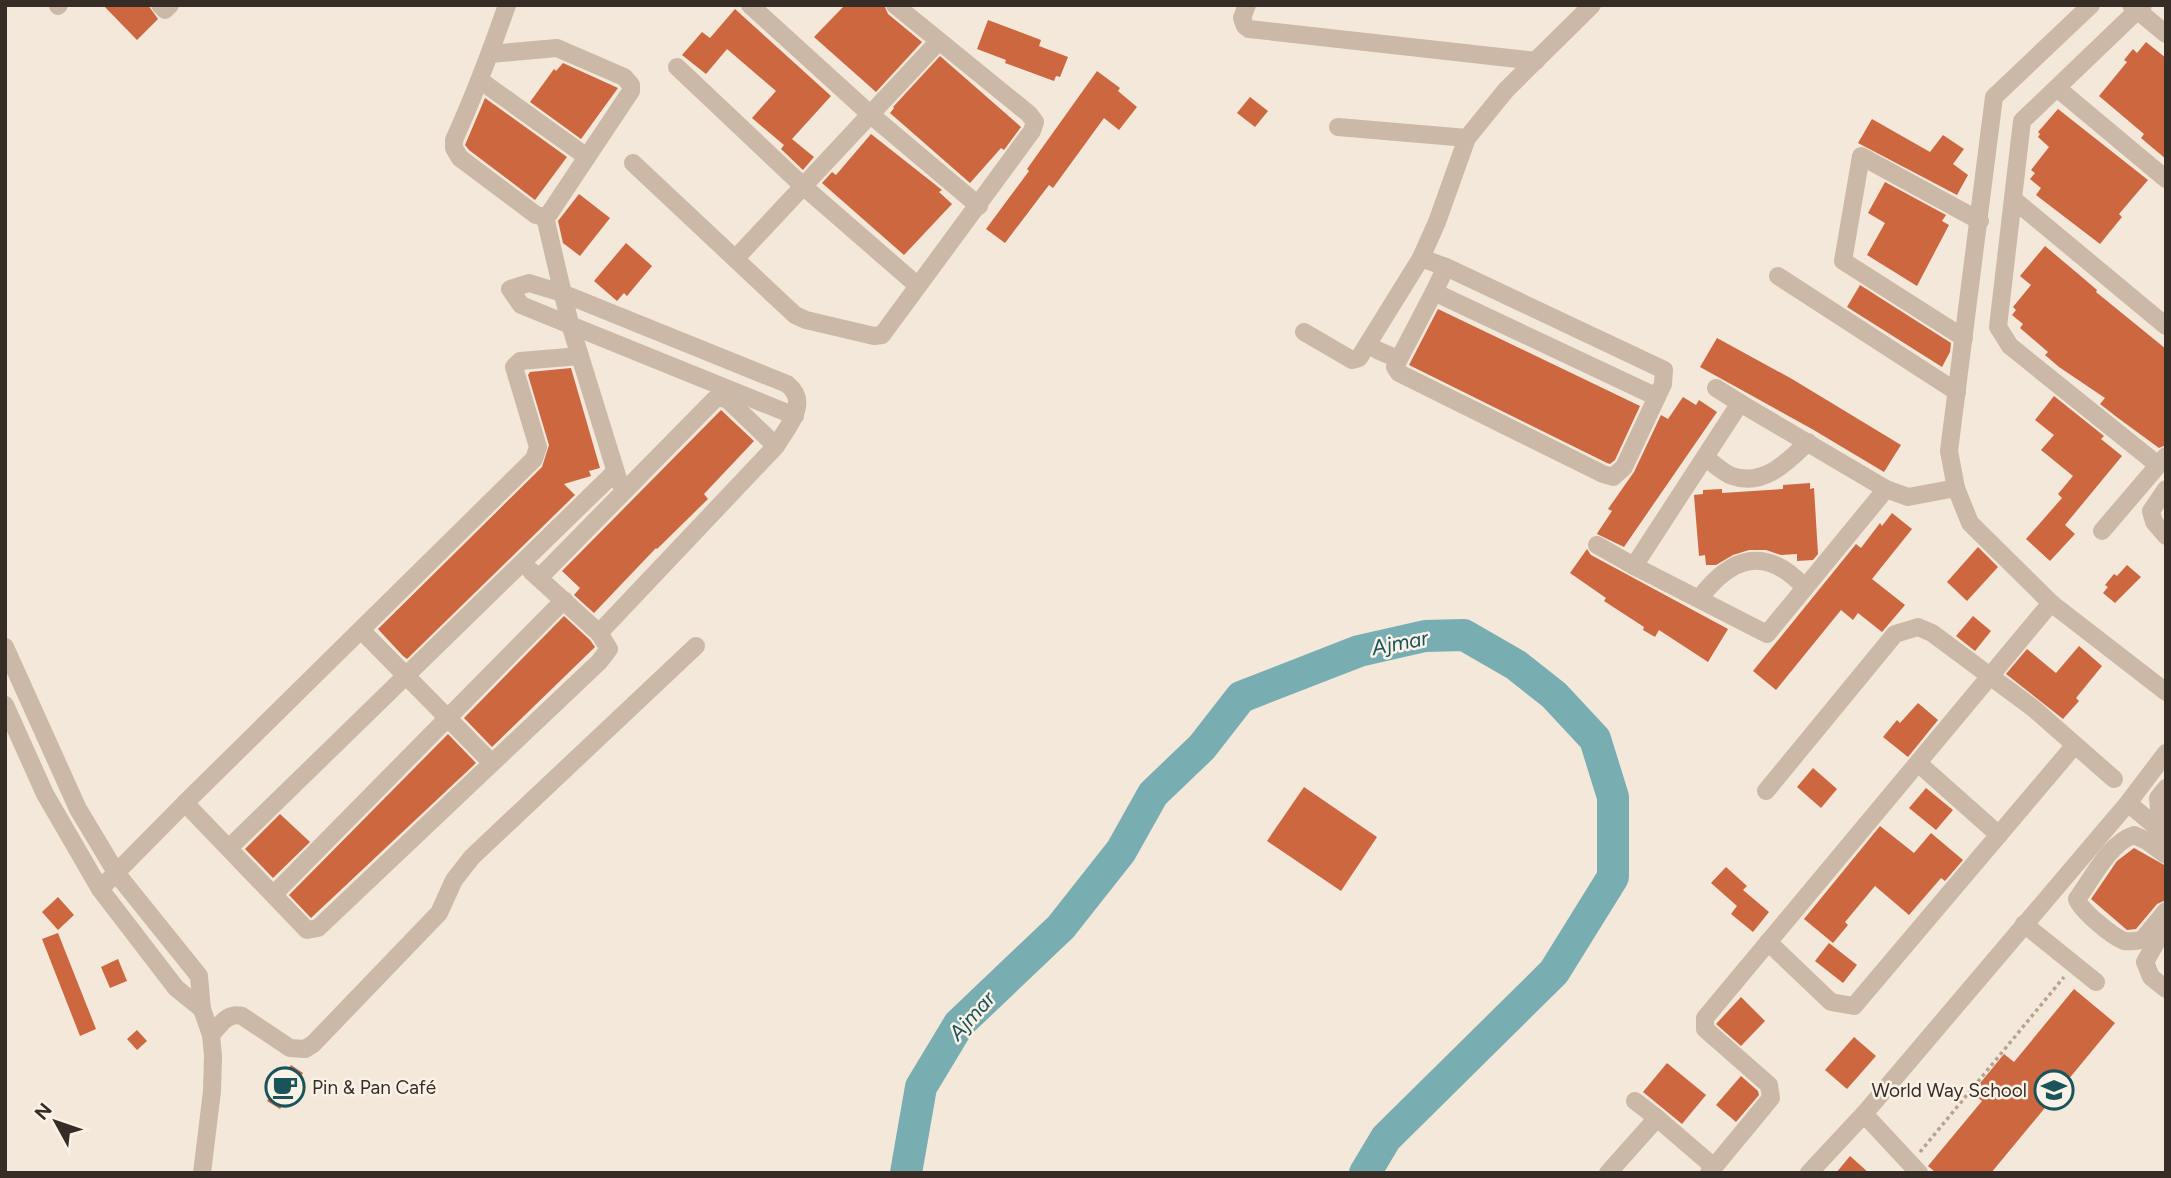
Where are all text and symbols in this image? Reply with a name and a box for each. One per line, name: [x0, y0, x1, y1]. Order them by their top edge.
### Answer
water label: Ajmar: [1369, 625, 1431, 660]
water label: Ajmar: [943, 985, 1001, 1046]
cafe icon: Pin & Pan Café: [264, 1066, 306, 1108]
school or university icon: World Way School: [2033, 1069, 2075, 1111]
place label: Pin & Pan Café: [312, 1076, 436, 1099]
place label: World Way School: [1872, 1079, 2027, 1102]
north arrow: [21, 1087, 91, 1157]
text: N: [30, 1098, 57, 1124]

